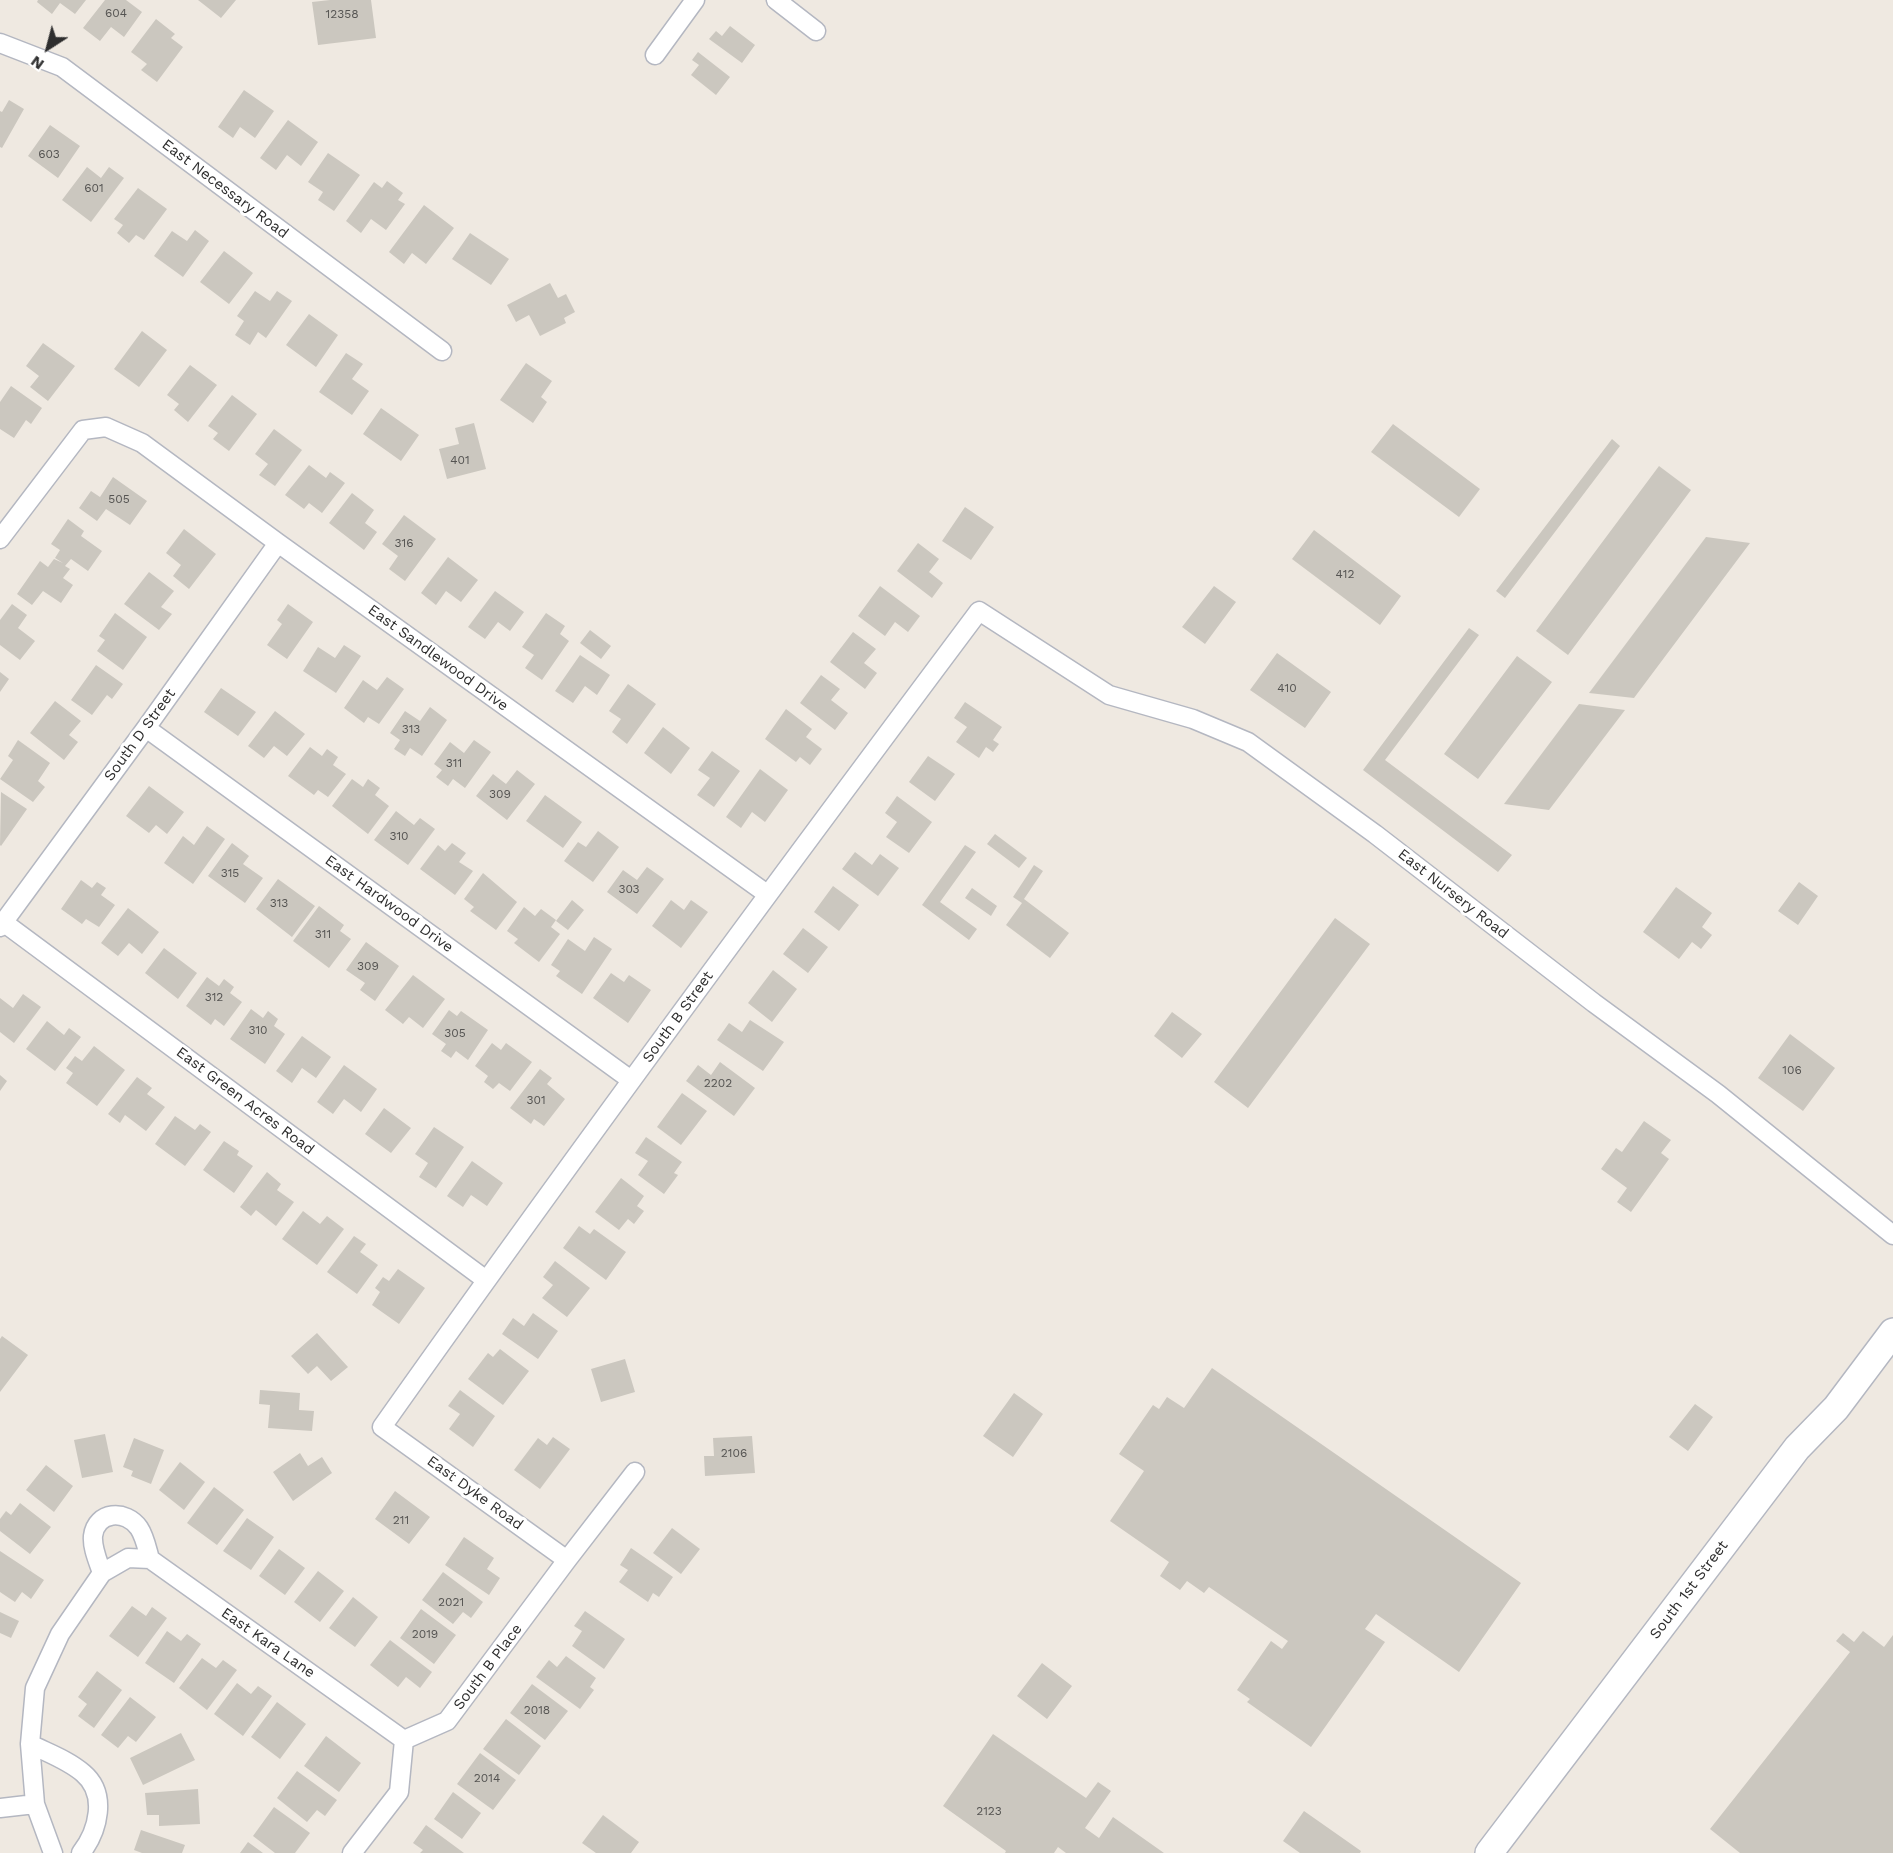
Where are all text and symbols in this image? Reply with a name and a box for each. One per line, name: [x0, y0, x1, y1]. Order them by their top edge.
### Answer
house number: 604: [105, 6, 127, 20]
house number: 12358: [325, 7, 359, 21]
north arrow: [18, 18, 78, 78]
text: N: [27, 52, 48, 74]
street label: East Necessary Road: [158, 136, 292, 242]
house number: 603: [38, 147, 60, 161]
house number: 601: [84, 181, 104, 195]
house number: 401: [450, 453, 470, 467]
house number: 505: [108, 492, 130, 506]
house number: 316: [395, 536, 413, 550]
house number: 412: [1336, 567, 1354, 581]
street label: East Sandlewood Drive: [364, 601, 512, 715]
house number: 410: [1277, 681, 1297, 695]
street label: South D Street: [100, 685, 180, 785]
house number: 313: [402, 722, 420, 736]
house number: 311: [446, 756, 462, 770]
house number: 309: [489, 787, 511, 801]
house number: 310: [389, 829, 409, 843]
street label: East Nursery Road: [1394, 845, 1512, 943]
street label: East Hardwood Drive: [321, 851, 457, 957]
house number: 315: [221, 866, 239, 880]
house number: 303: [618, 882, 640, 896]
house number: 313: [270, 896, 288, 910]
house number: 311: [315, 927, 331, 941]
house number: 309: [357, 959, 379, 973]
street label: South B Street: [639, 968, 717, 1066]
house number: 312: [205, 990, 223, 1004]
house number: 310: [248, 1023, 268, 1037]
house number: 305: [444, 1026, 466, 1040]
street label: East Green Acres Road: [172, 1043, 318, 1159]
house number: 106: [1782, 1063, 1802, 1077]
house number: 2202: [704, 1076, 732, 1090]
house number: 301: [526, 1093, 546, 1107]
house number: 2106: [721, 1446, 747, 1460]
street label: East Dyke Road: [423, 1452, 527, 1534]
house number: 211: [393, 1513, 409, 1527]
street label: South 1st Street: [1646, 1537, 1732, 1643]
house number: 2021: [438, 1595, 464, 1609]
street label: East Kara Lane: [218, 1604, 318, 1682]
street label: South B Place: [450, 1621, 526, 1713]
house number: 2019: [412, 1627, 438, 1641]
house number: 2018: [524, 1703, 550, 1717]
house number: 2014: [474, 1771, 500, 1785]
house number: 2123: [976, 1804, 1002, 1818]

